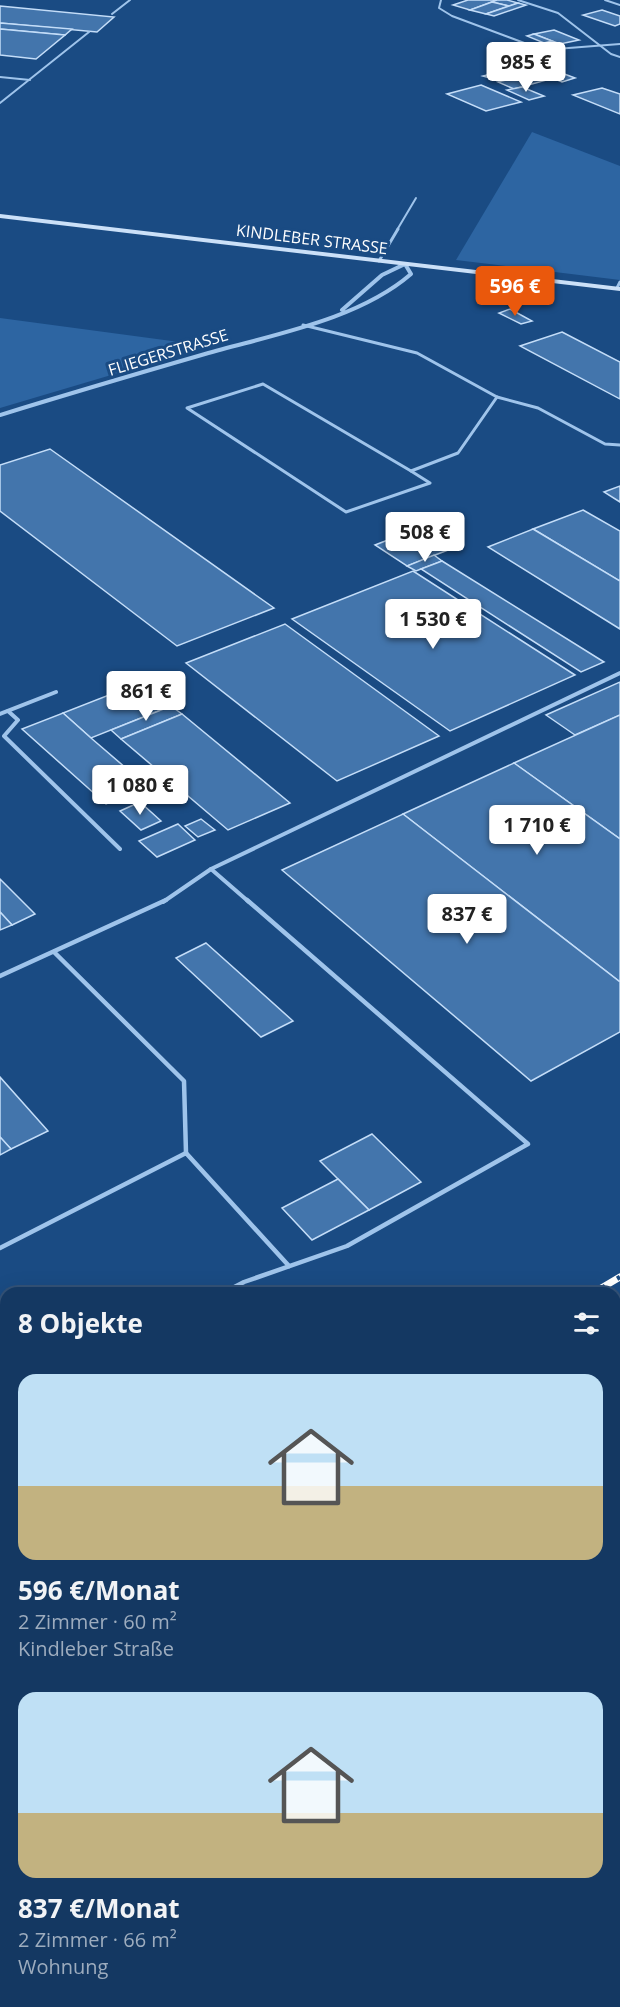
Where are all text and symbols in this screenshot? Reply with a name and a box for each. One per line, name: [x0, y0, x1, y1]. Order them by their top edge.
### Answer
pin: 985 €: [484, 42, 568, 93]
text: 985 €: [501, 48, 551, 75]
street label: KINDLEBER STRASSE: [235, 219, 389, 259]
pin: 596 €: [473, 266, 557, 317]
text: 596 €: [490, 272, 540, 299]
street label: FLIEGERSTRASSE: [105, 323, 231, 381]
pin: 508 €: [383, 512, 467, 563]
text: 508 €: [400, 518, 450, 545]
pin: 1 530 €: [378, 599, 488, 650]
text: 1 530 €: [399, 605, 467, 632]
pin: 861 €: [104, 671, 188, 722]
text: 861 €: [121, 677, 171, 704]
pin: 1 080 €: [85, 765, 195, 816]
text: 1 080 €: [106, 771, 174, 798]
pin: 1 710 €: [482, 805, 592, 856]
text: 1 710 €: [503, 811, 571, 838]
pin: 837 €: [425, 894, 509, 945]
text: 837 €: [442, 900, 492, 927]
text: 8 Objekte: [18, 1305, 143, 1341]
icon: filters: [570, 1307, 603, 1340]
icon: home: [257, 1413, 365, 1521]
text: 596 €/Monat: [18, 1572, 180, 1608]
text: 2 Zimmer · 60 m²: [18, 1608, 177, 1635]
text: Kindleber Straße: [18, 1635, 174, 1662]
icon: home: [257, 1731, 365, 1839]
text: 837 €/Monat: [18, 1890, 180, 1926]
text: 2 Zimmer · 66 m²: [18, 1926, 177, 1953]
text: Wohnung: [18, 1953, 108, 1980]

